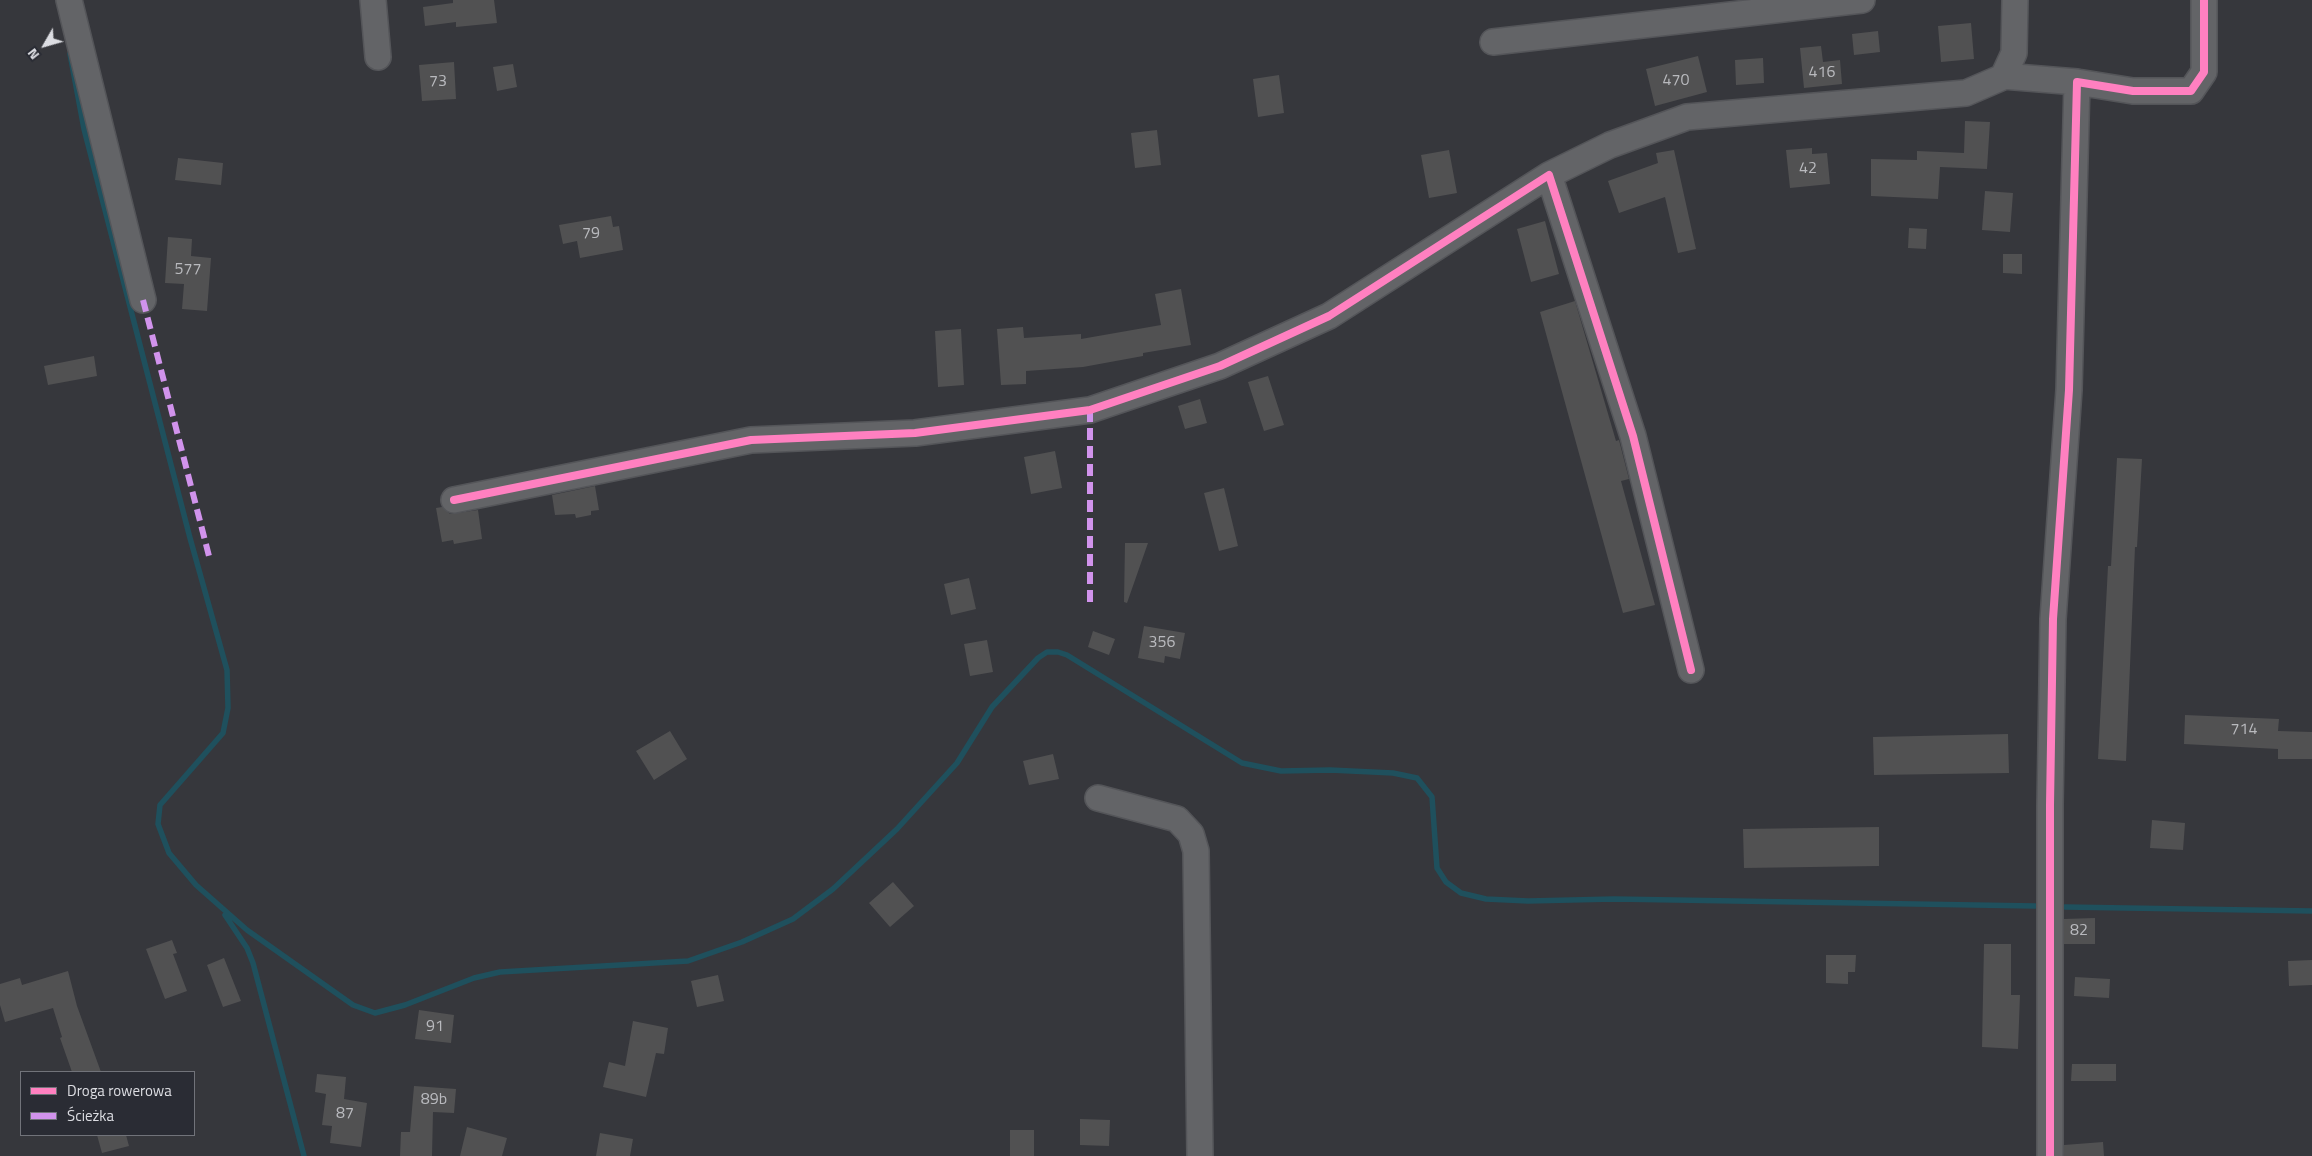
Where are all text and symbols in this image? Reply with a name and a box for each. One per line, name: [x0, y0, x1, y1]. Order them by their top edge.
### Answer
north arrow: [20, 20, 70, 70]
text: N: [22, 44, 44, 65]
house number: 416: [1809, 63, 1835, 83]
house number: 470: [1663, 71, 1689, 91]
house number: 73: [429, 72, 447, 92]
house number: 42: [1799, 159, 1817, 179]
house number: 79: [582, 224, 600, 244]
house number: 577: [175, 260, 201, 280]
house number: 356: [1149, 633, 1175, 653]
house number: 714: [2231, 720, 2257, 740]
house number: 82: [2070, 921, 2088, 941]
house number: 91: [426, 1017, 444, 1037]
legend: [20, 1071, 195, 1136]
text: Droga rowerowa: [67, 1079, 172, 1102]
house number: 89b: [421, 1090, 447, 1110]
text: Ścieżka: [67, 1104, 114, 1127]
house number: 87: [336, 1104, 354, 1124]

